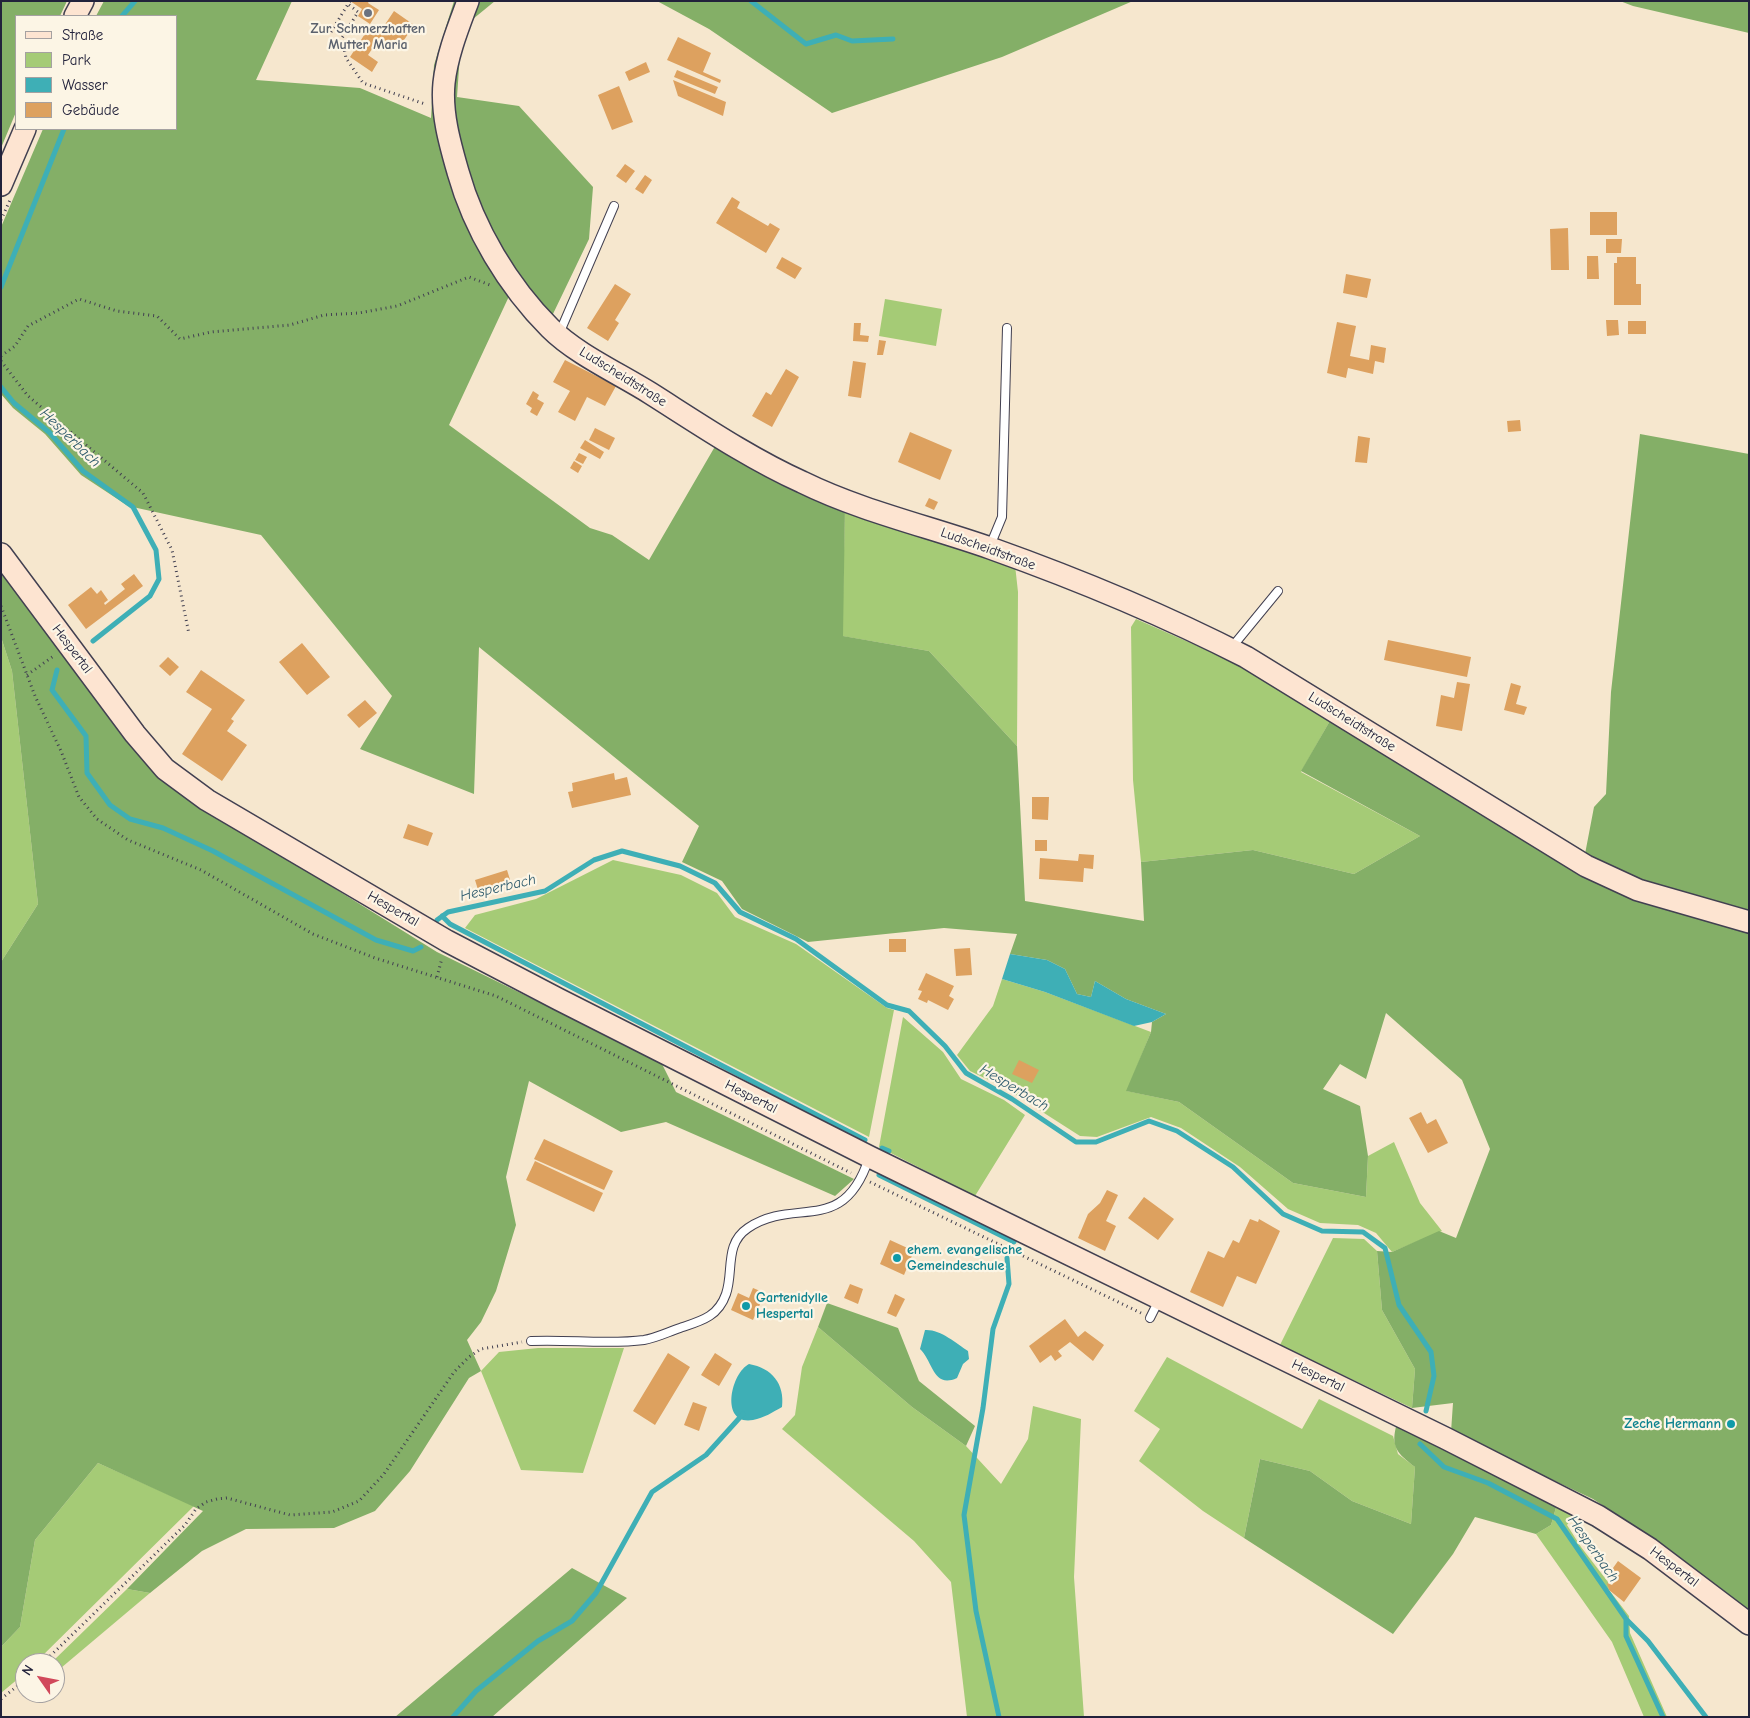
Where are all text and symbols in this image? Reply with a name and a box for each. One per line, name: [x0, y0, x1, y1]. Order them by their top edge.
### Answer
marker: Zur Schmerzhaften Mutter Maria: [362, 7, 374, 19]
legend: [15, 15, 178, 130]
place label: Zur Schmerzhaften Mutter Maria: [311, 21, 425, 54]
text: Straße: [62, 26, 103, 44]
text: Park: [62, 51, 91, 69]
text: Wasser: [62, 76, 108, 94]
text: Gebäude: [62, 101, 119, 119]
street label: Ludscheidtstraße: [576, 343, 670, 411]
water label: Hesperbach: [36, 405, 104, 471]
street label: Ludscheidtstraße: [938, 524, 1038, 574]
street label: Hespertal: [48, 621, 96, 677]
street label: Ludscheidtstraße: [1305, 688, 1399, 756]
water label: Hesperbach: [458, 871, 538, 905]
street label: Hespertal: [364, 888, 422, 930]
water label: Hesperbach: [976, 1060, 1052, 1116]
street label: Hespertal: [722, 1077, 780, 1117]
place label: ehem. evangelische Gemeindeschule: [907, 1242, 1022, 1274]
marker: ehem. evangelische Gemeindeschule: [891, 1252, 903, 1264]
place label: Gartenidylle Hespertal: [756, 1290, 828, 1322]
marker: Gartenidylle Hespertal: [740, 1300, 752, 1312]
street label: Hespertal: [1289, 1356, 1347, 1396]
place label: Zeche Hermann: [1624, 1416, 1721, 1432]
marker: Zeche Hermann: [1725, 1418, 1737, 1430]
water label: Hesperbach: [1563, 1512, 1623, 1586]
street label: Hespertal: [1646, 1543, 1702, 1591]
north arrow: [15, 1653, 65, 1703]
text: N: [18, 1662, 37, 1679]

